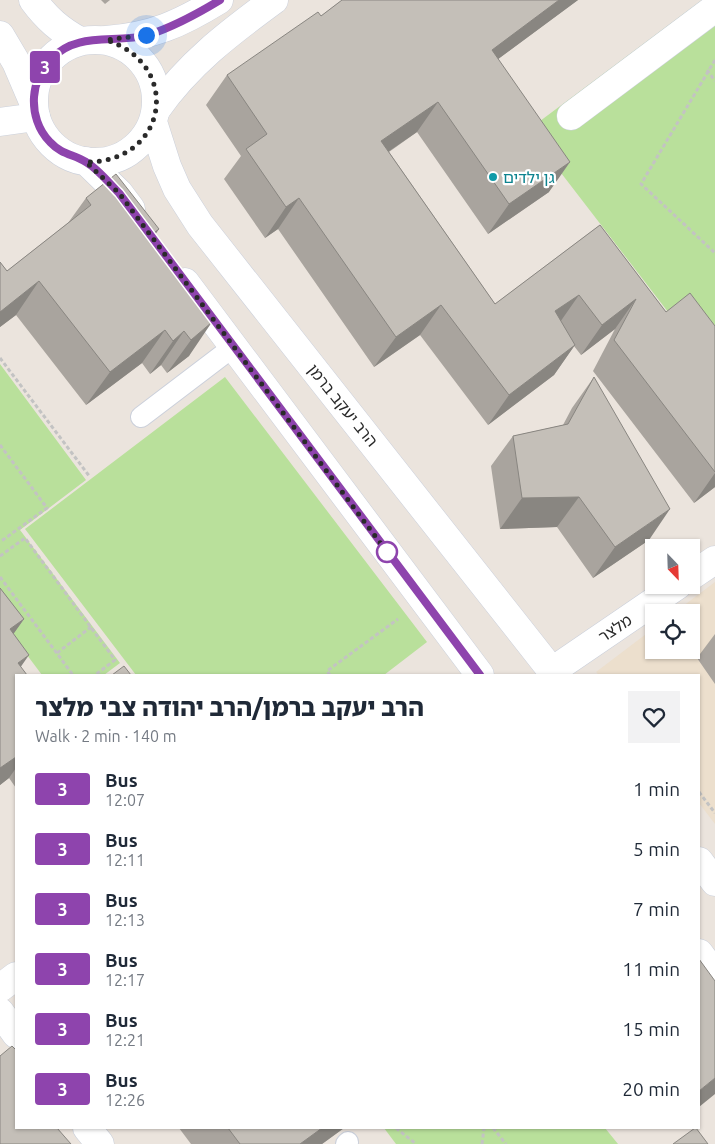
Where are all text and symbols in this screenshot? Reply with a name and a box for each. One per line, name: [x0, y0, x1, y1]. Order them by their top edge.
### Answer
your location: [134, 23, 159, 48]
line badge: 3: [29, 51, 61, 83]
text: 3: [40, 57, 50, 77]
place label: גן ילדים: [503, 168, 555, 186]
marker: גן ילדים: [487, 171, 499, 183]
street label: הרב יעקב ברמן: [304, 360, 382, 450]
north arrow: [645, 539, 700, 594]
map controls: [645, 539, 700, 659]
unlabelled marker: [376, 541, 398, 563]
button: locate: [645, 604, 700, 659]
street label: מלצר: [595, 610, 635, 646]
button: heart: [628, 691, 680, 743]
text: הרב יעקב ברמן/הרב יהודה צבי מלצר: [35, 694, 424, 721]
text: Walk · 2 min · 140 m: [35, 727, 177, 745]
text: Bus: [105, 769, 138, 791]
text: 1 min: [633, 778, 680, 800]
text: 3: [57, 779, 68, 799]
text: 12:07: [105, 791, 145, 809]
text: Bus: [105, 829, 138, 851]
text: 5 min: [633, 838, 680, 860]
text: 3: [57, 839, 68, 859]
text: 12:11: [105, 851, 145, 869]
text: Bus: [105, 889, 138, 911]
text: 7 min: [633, 898, 680, 920]
text: 3: [57, 899, 68, 919]
text: 12:13: [105, 911, 145, 929]
text: Bus: [105, 949, 138, 971]
text: 11 min: [622, 958, 680, 980]
text: 3: [57, 959, 68, 979]
text: 12:17: [105, 971, 145, 989]
text: Bus: [105, 1009, 138, 1031]
text: 15 min: [622, 1018, 680, 1040]
text: 3: [57, 1019, 68, 1039]
text: 12:21: [105, 1031, 145, 1049]
text: Bus: [105, 1069, 138, 1091]
text: 20 min: [622, 1078, 680, 1100]
text: 3: [57, 1079, 68, 1099]
text: 12:26: [105, 1091, 145, 1109]

